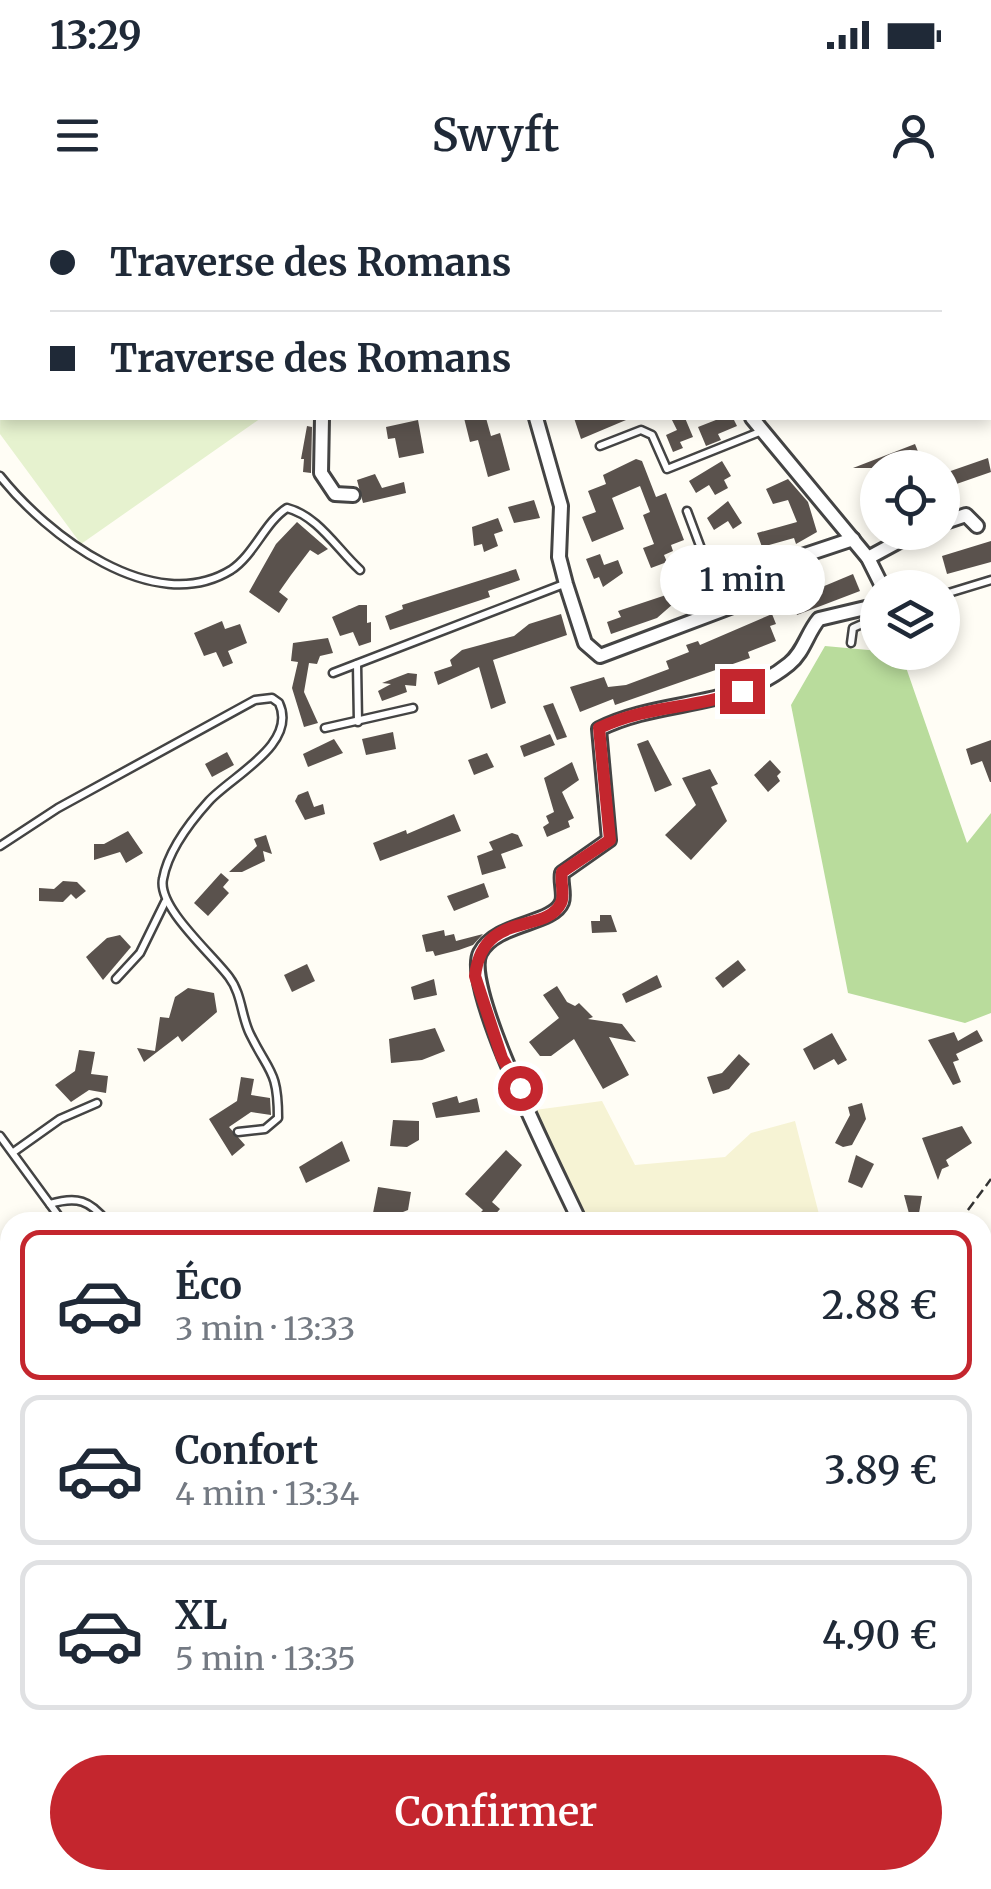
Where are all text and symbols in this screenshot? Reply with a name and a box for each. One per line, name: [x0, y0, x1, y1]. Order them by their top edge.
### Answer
text: 13:29: [50, 12, 142, 59]
text: Swyft: [431, 107, 560, 163]
icon: menu: [50, 108, 105, 163]
icon: person: [886, 108, 941, 163]
text: Traverse des Romans: [110, 239, 511, 286]
text: Traverse des Romans: [110, 335, 511, 382]
map controls: [860, 450, 960, 670]
button: locate: [860, 450, 960, 550]
callout: 1 min: [660, 546, 824, 616]
text: 1 min: [699, 560, 786, 600]
button: layers: [860, 570, 960, 670]
route end: [720, 669, 765, 714]
route start: [498, 1066, 543, 1111]
icon: car: [55, 1260, 145, 1350]
text: Éco: [175, 1262, 242, 1309]
text: 2.88 €: [822, 1282, 937, 1329]
text: 3 min · 13:33: [175, 1309, 355, 1349]
icon: car: [55, 1425, 145, 1515]
text: Confort: [175, 1427, 318, 1474]
text: 3.89 €: [824, 1447, 937, 1494]
text: 4 min · 13:34: [175, 1474, 359, 1514]
icon: car: [55, 1590, 145, 1680]
text: XL: [175, 1592, 227, 1639]
text: 4.90 €: [822, 1612, 937, 1659]
text: 5 min · 13:35: [175, 1639, 356, 1679]
button: Confirmer: [50, 1755, 942, 1870]

